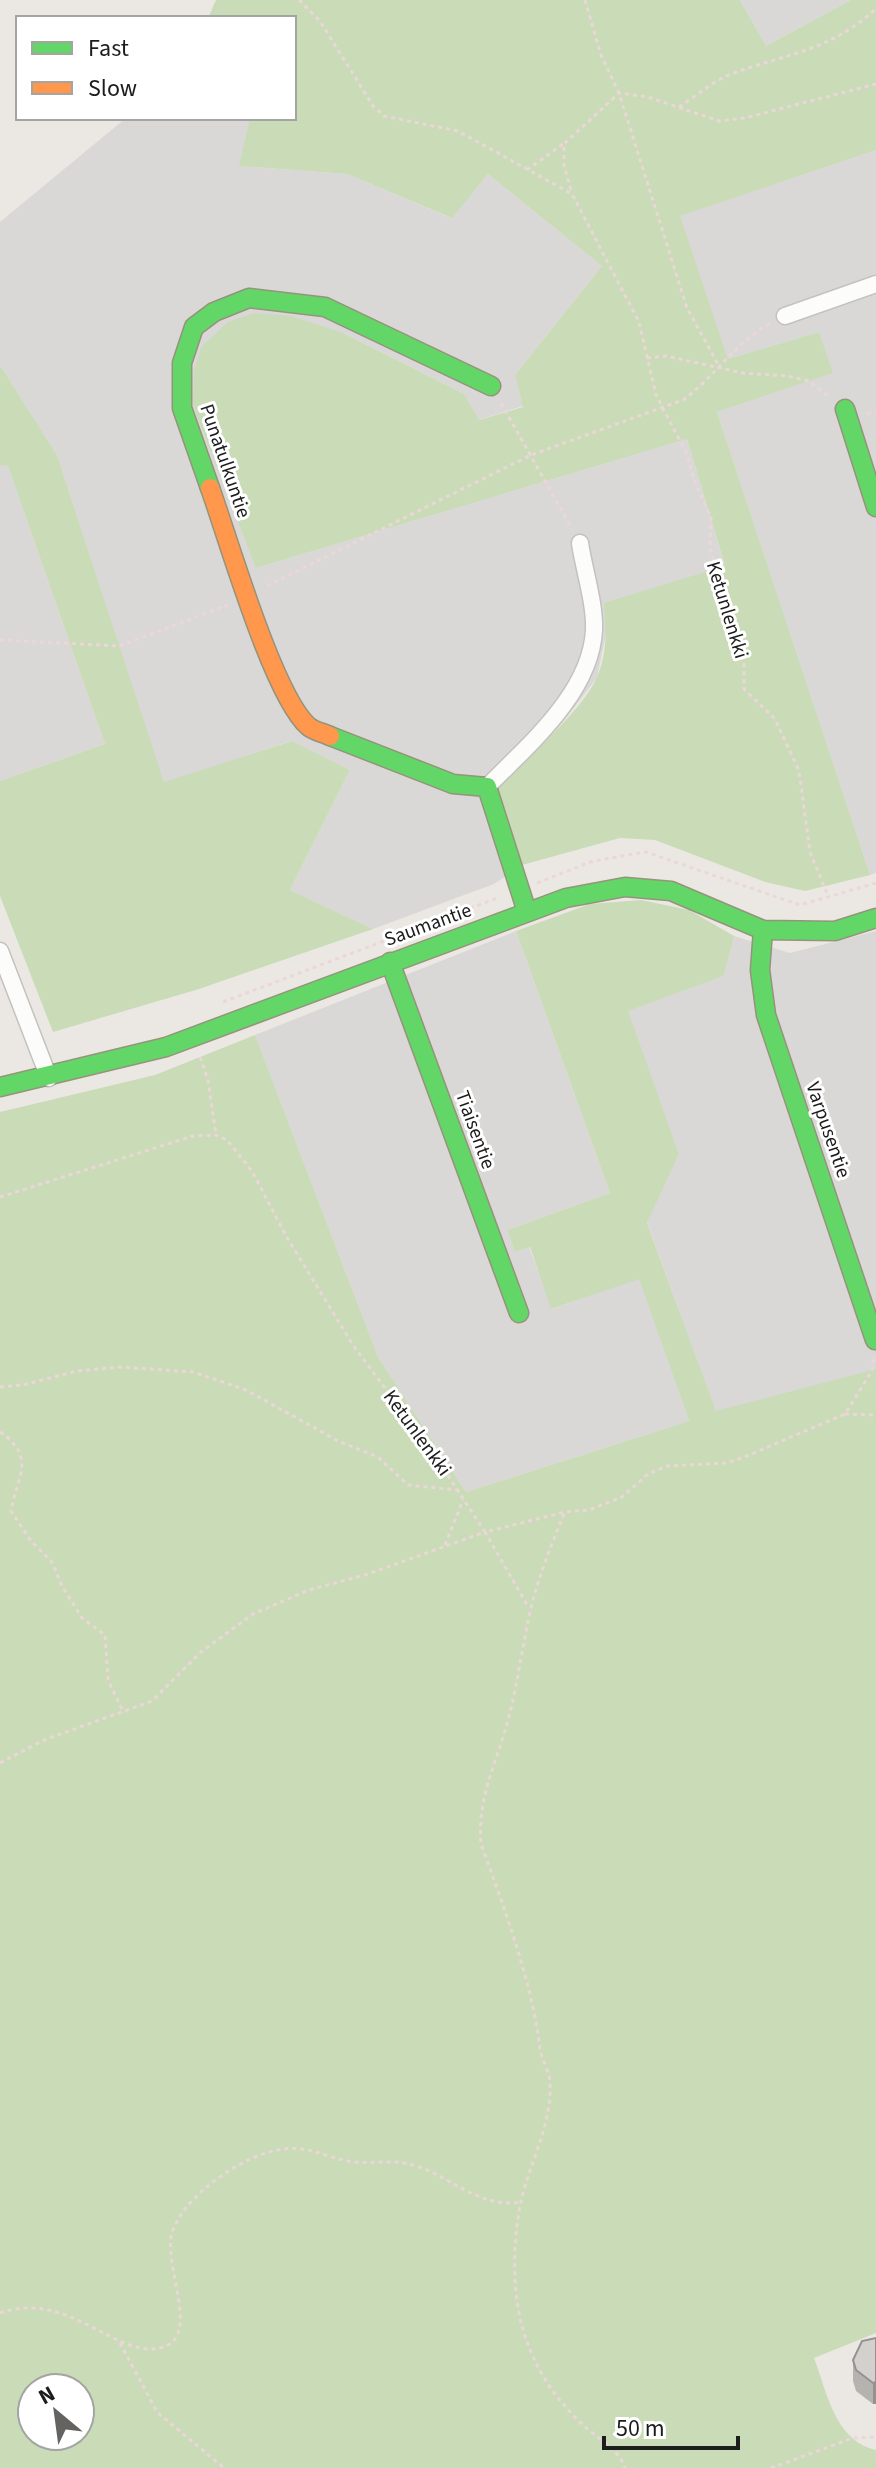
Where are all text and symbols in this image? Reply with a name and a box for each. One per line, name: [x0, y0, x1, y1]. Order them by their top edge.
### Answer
legend: [16, 16, 296, 120]
text: Fast: [88, 31, 129, 66]
text: Slow: [88, 71, 137, 106]
street label: Punatulkuntie: [192, 400, 258, 522]
street label: Ketunlenkki: [699, 558, 755, 662]
street label: Saumantie: [381, 896, 476, 954]
street label: Varpusentie: [799, 1078, 857, 1182]
street label: Tiaisentie: [448, 1087, 502, 1173]
street label: Ketunlenkki: [376, 1384, 458, 1482]
north arrow: [16, 2372, 96, 2452]
text: N: [33, 2378, 61, 2413]
scale bar: [604, 2400, 738, 2450]
text: 50 m: [616, 2411, 665, 2446]

